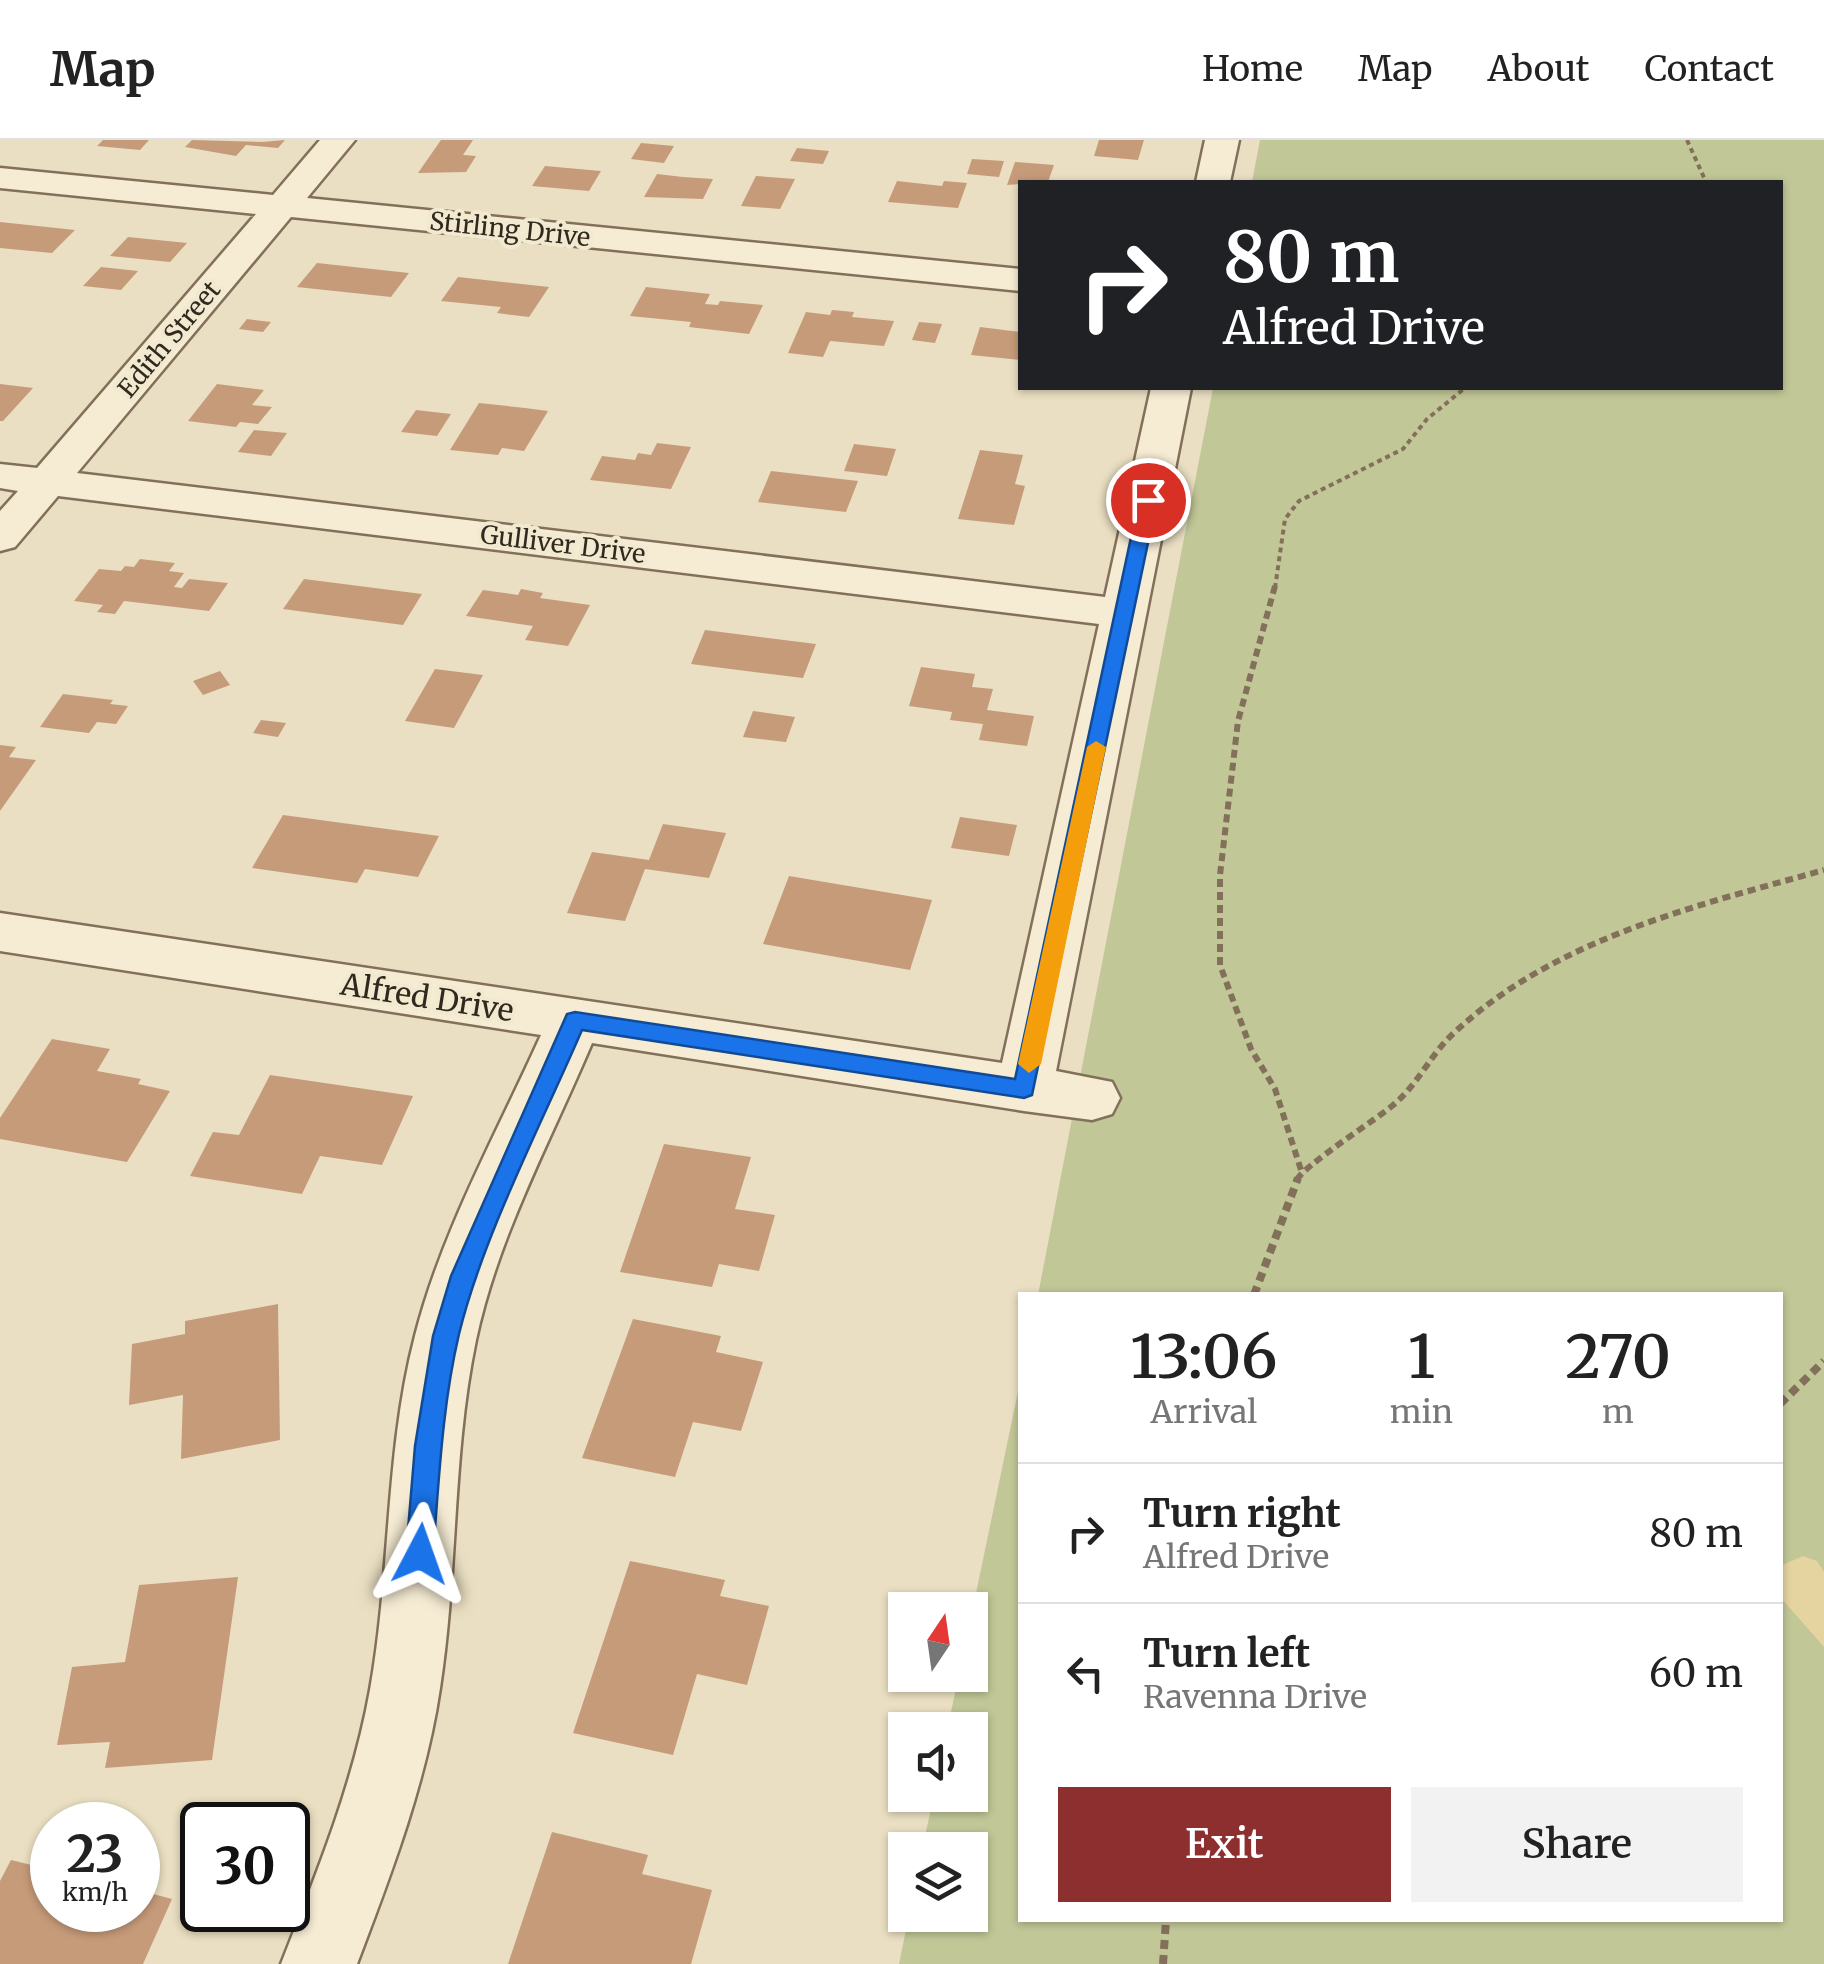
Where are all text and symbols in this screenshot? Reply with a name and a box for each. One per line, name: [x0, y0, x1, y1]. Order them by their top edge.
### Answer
text: Map: [50, 39, 155, 99]
text: Home: [1202, 47, 1303, 91]
text: Map: [1358, 47, 1433, 91]
text: About: [1488, 47, 1589, 91]
text: Contact: [1644, 47, 1774, 91]
street label: Stirling Drive: [428, 205, 592, 253]
text: 80 m: [1223, 213, 1399, 301]
icon: right: [1058, 220, 1188, 350]
street label: Edith Street: [111, 274, 227, 404]
text: Alfred Drive: [1223, 300, 1485, 356]
pin: [1106, 458, 1191, 543]
icon: arrive: [1121, 473, 1176, 528]
street label: Gulliver Drive: [479, 518, 647, 570]
street label: Alfred Drive: [337, 964, 516, 1029]
text: 13:06: [1130, 1319, 1278, 1394]
text: 1: [1408, 1319, 1435, 1394]
text: 270: [1565, 1319, 1671, 1394]
text: Arrival: [1150, 1392, 1257, 1432]
text: min: [1390, 1392, 1453, 1432]
text: m: [1602, 1392, 1634, 1432]
text: Turn right: [1143, 1490, 1341, 1537]
position arrow: [368, 1502, 472, 1606]
icon: right: [1058, 1506, 1113, 1561]
text: 80 m: [1649, 1510, 1743, 1557]
text: Alfred Drive: [1143, 1537, 1329, 1577]
north arrow: [888, 1592, 988, 1692]
map controls: [888, 1592, 988, 1932]
text: Turn left: [1143, 1630, 1310, 1677]
icon: left: [1058, 1646, 1113, 1701]
text: 60 m: [1649, 1650, 1743, 1697]
text: Ravenna Drive: [1143, 1677, 1367, 1717]
button: sound: [888, 1712, 988, 1812]
button: Exit: [1058, 1787, 1391, 1902]
button: Share: [1411, 1787, 1743, 1902]
speed limit sign: 30: [180, 1802, 310, 1932]
text: 23: [67, 1823, 123, 1886]
button: layers: [888, 1832, 988, 1932]
text: km/h: [62, 1876, 128, 1908]

